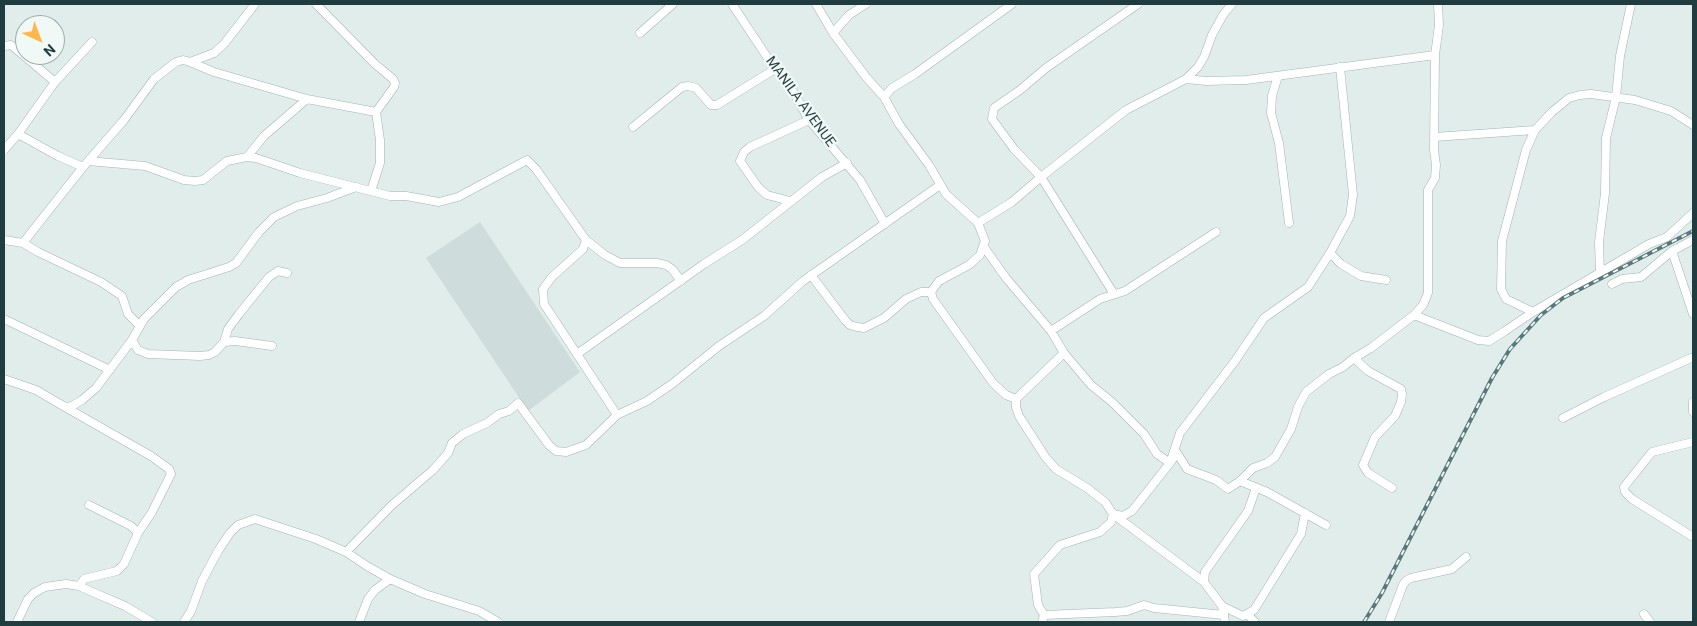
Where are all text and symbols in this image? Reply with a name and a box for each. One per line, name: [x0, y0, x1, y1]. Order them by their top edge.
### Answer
north arrow: [15, 15, 65, 65]
text: N: [40, 41, 59, 59]
street label: MANILA AVENUE: [761, 53, 839, 151]

